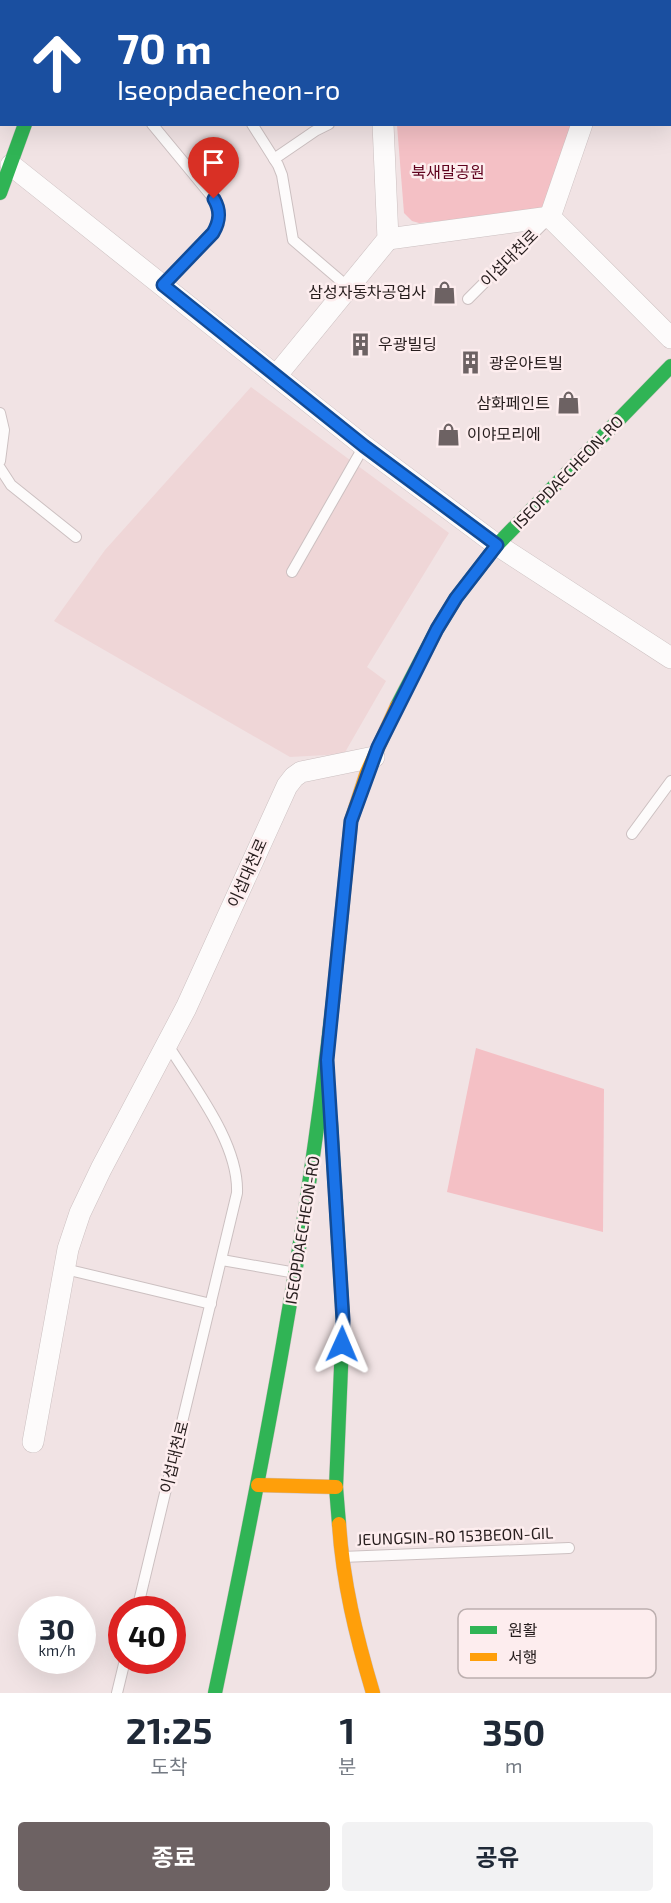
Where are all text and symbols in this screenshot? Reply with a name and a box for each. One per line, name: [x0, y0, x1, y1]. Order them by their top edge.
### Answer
text: 70 m: [117, 22, 212, 72]
icon: ahead: [18, 24, 96, 102]
text: Iseopdaecheon-ro: [117, 73, 340, 105]
pin: [188, 137, 239, 199]
icon: arrive: [197, 146, 230, 179]
park label: 북새말공원: [411, 162, 485, 181]
street label: 이섭대천로: [476, 225, 542, 290]
shop icon: 삼성자동차공업사: [431, 279, 457, 305]
place label: 삼성자동차공업사: [308, 282, 426, 301]
building icon: 우광빌딩: [347, 331, 373, 357]
place label: 우광빌딩: [378, 334, 437, 353]
building icon: 광운아트빌: [458, 350, 484, 376]
place label: 광운아트빌: [489, 353, 563, 372]
shop icon: 삼화페인트: [555, 390, 581, 416]
place label: 삼화페인트: [476, 393, 550, 412]
street label: ISEOPDAECHEON-RO: [509, 411, 627, 532]
shop icon: 이야모리에: [436, 421, 462, 447]
place label: 이야모리에: [467, 424, 541, 443]
street label: 이섭대천로: [223, 835, 270, 910]
street label: ISEOPDAECHEON-RO: [280, 1154, 323, 1305]
position arrow: [310, 1312, 374, 1376]
street label: 이섭대천로: [155, 1419, 192, 1495]
street label: JEUNGSIN-RO 153BEON-GIL: [357, 1523, 553, 1548]
speed limit sign: 40: [108, 1596, 186, 1674]
legend: [458, 1609, 656, 1678]
text: 30: [39, 1610, 75, 1646]
text: 원활: [508, 1620, 538, 1639]
text: km/h: [38, 1641, 76, 1659]
text: 서행: [508, 1647, 537, 1666]
text: 21:25: [126, 1708, 212, 1751]
text: 1: [339, 1708, 355, 1751]
text: 350: [482, 1710, 545, 1753]
text: m: [505, 1753, 522, 1777]
text: 도착: [151, 1754, 187, 1778]
text: 분: [338, 1754, 356, 1778]
button: 종료: [18, 1822, 330, 1891]
button: 공유: [342, 1822, 653, 1891]

